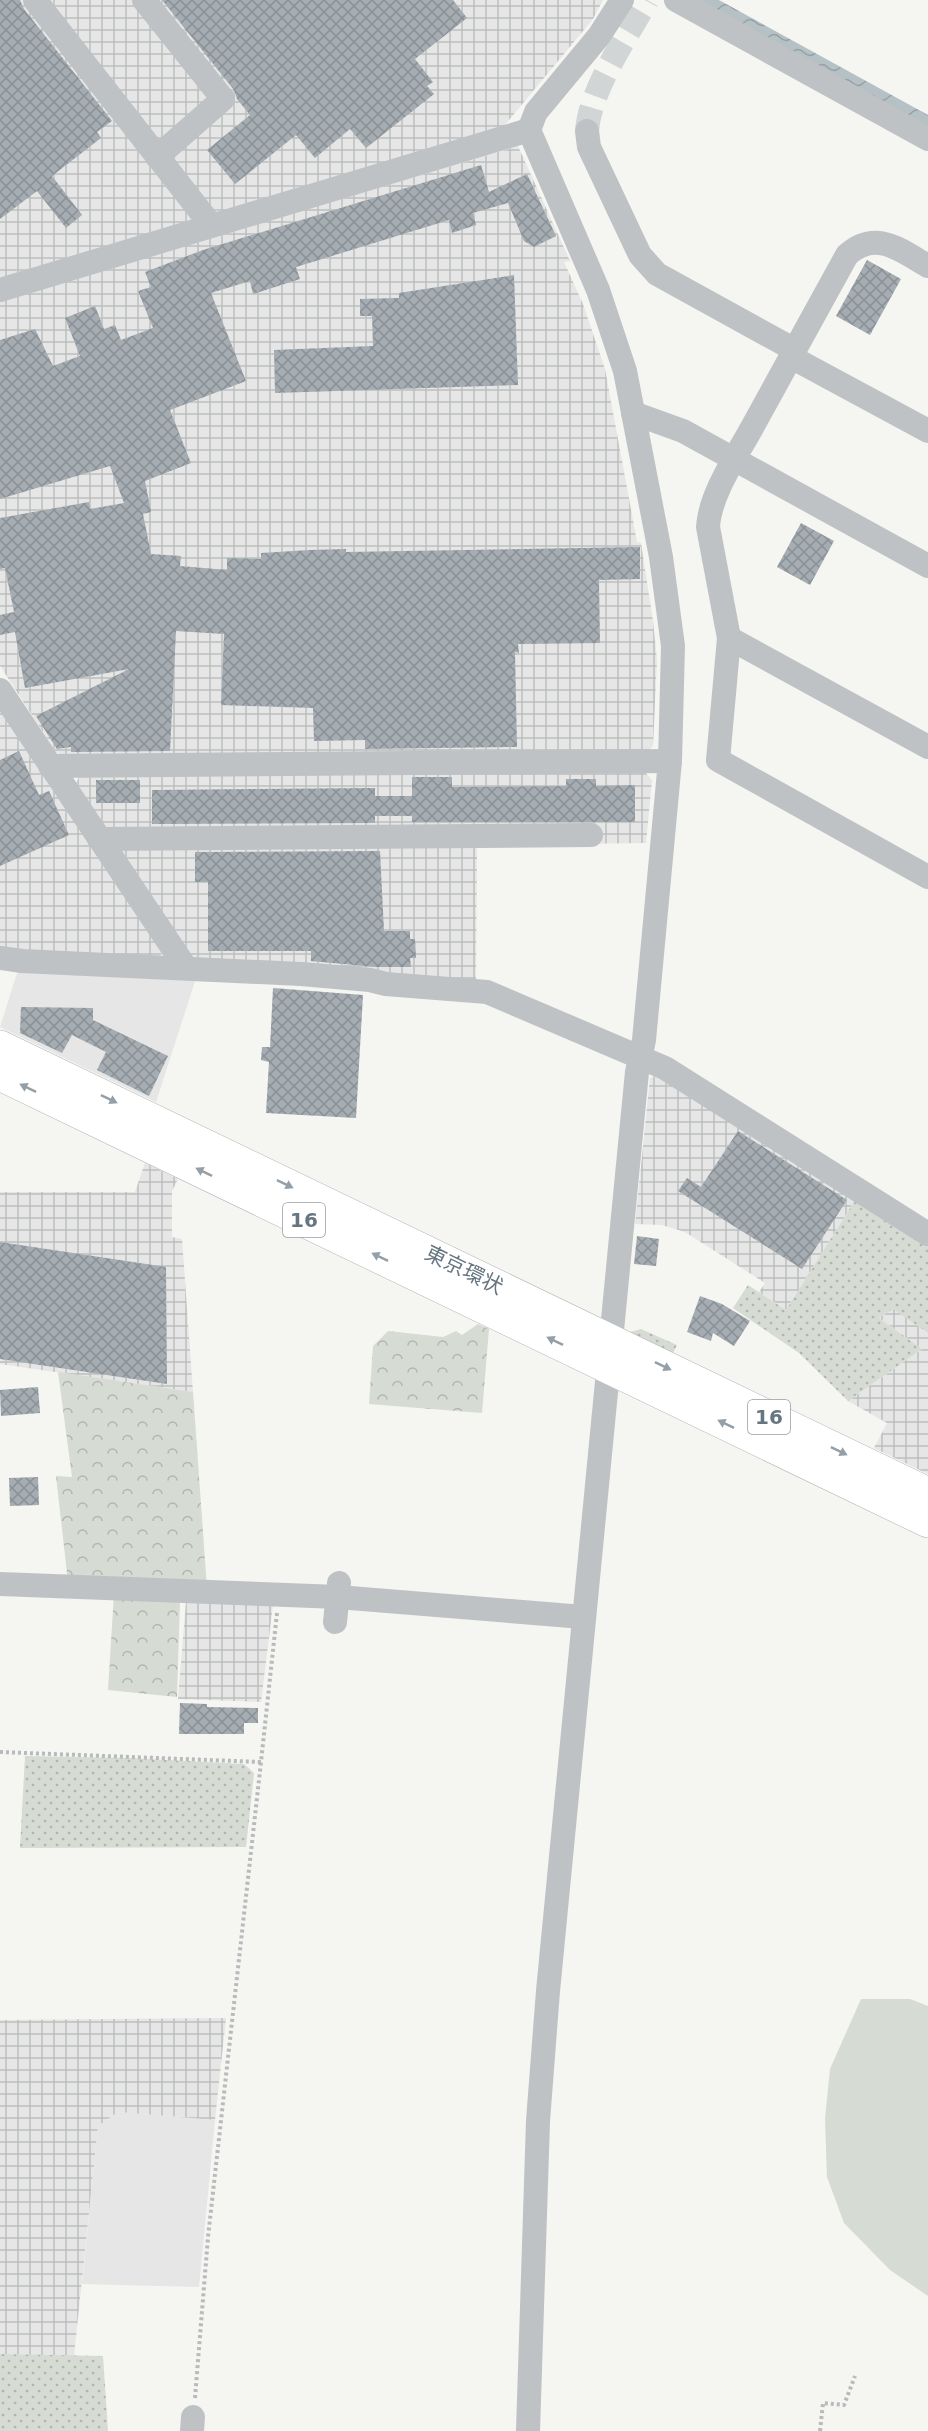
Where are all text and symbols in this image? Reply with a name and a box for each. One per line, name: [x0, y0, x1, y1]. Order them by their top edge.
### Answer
one-way arrow: [20, 1083, 37, 1092]
one-way arrow: [101, 1095, 118, 1104]
one-way arrow: [195, 1168, 212, 1177]
one-way arrow: [277, 1179, 294, 1189]
road number: 16: [283, 1203, 325, 1237]
street label: 東京環状: [421, 1241, 507, 1299]
one-way arrow: [371, 1252, 388, 1261]
one-way arrow: [547, 1337, 564, 1346]
one-way arrow: [655, 1362, 672, 1371]
road number: 16: [748, 1400, 790, 1434]
one-way arrow: [717, 1419, 734, 1428]
one-way arrow: [830, 1446, 847, 1455]

